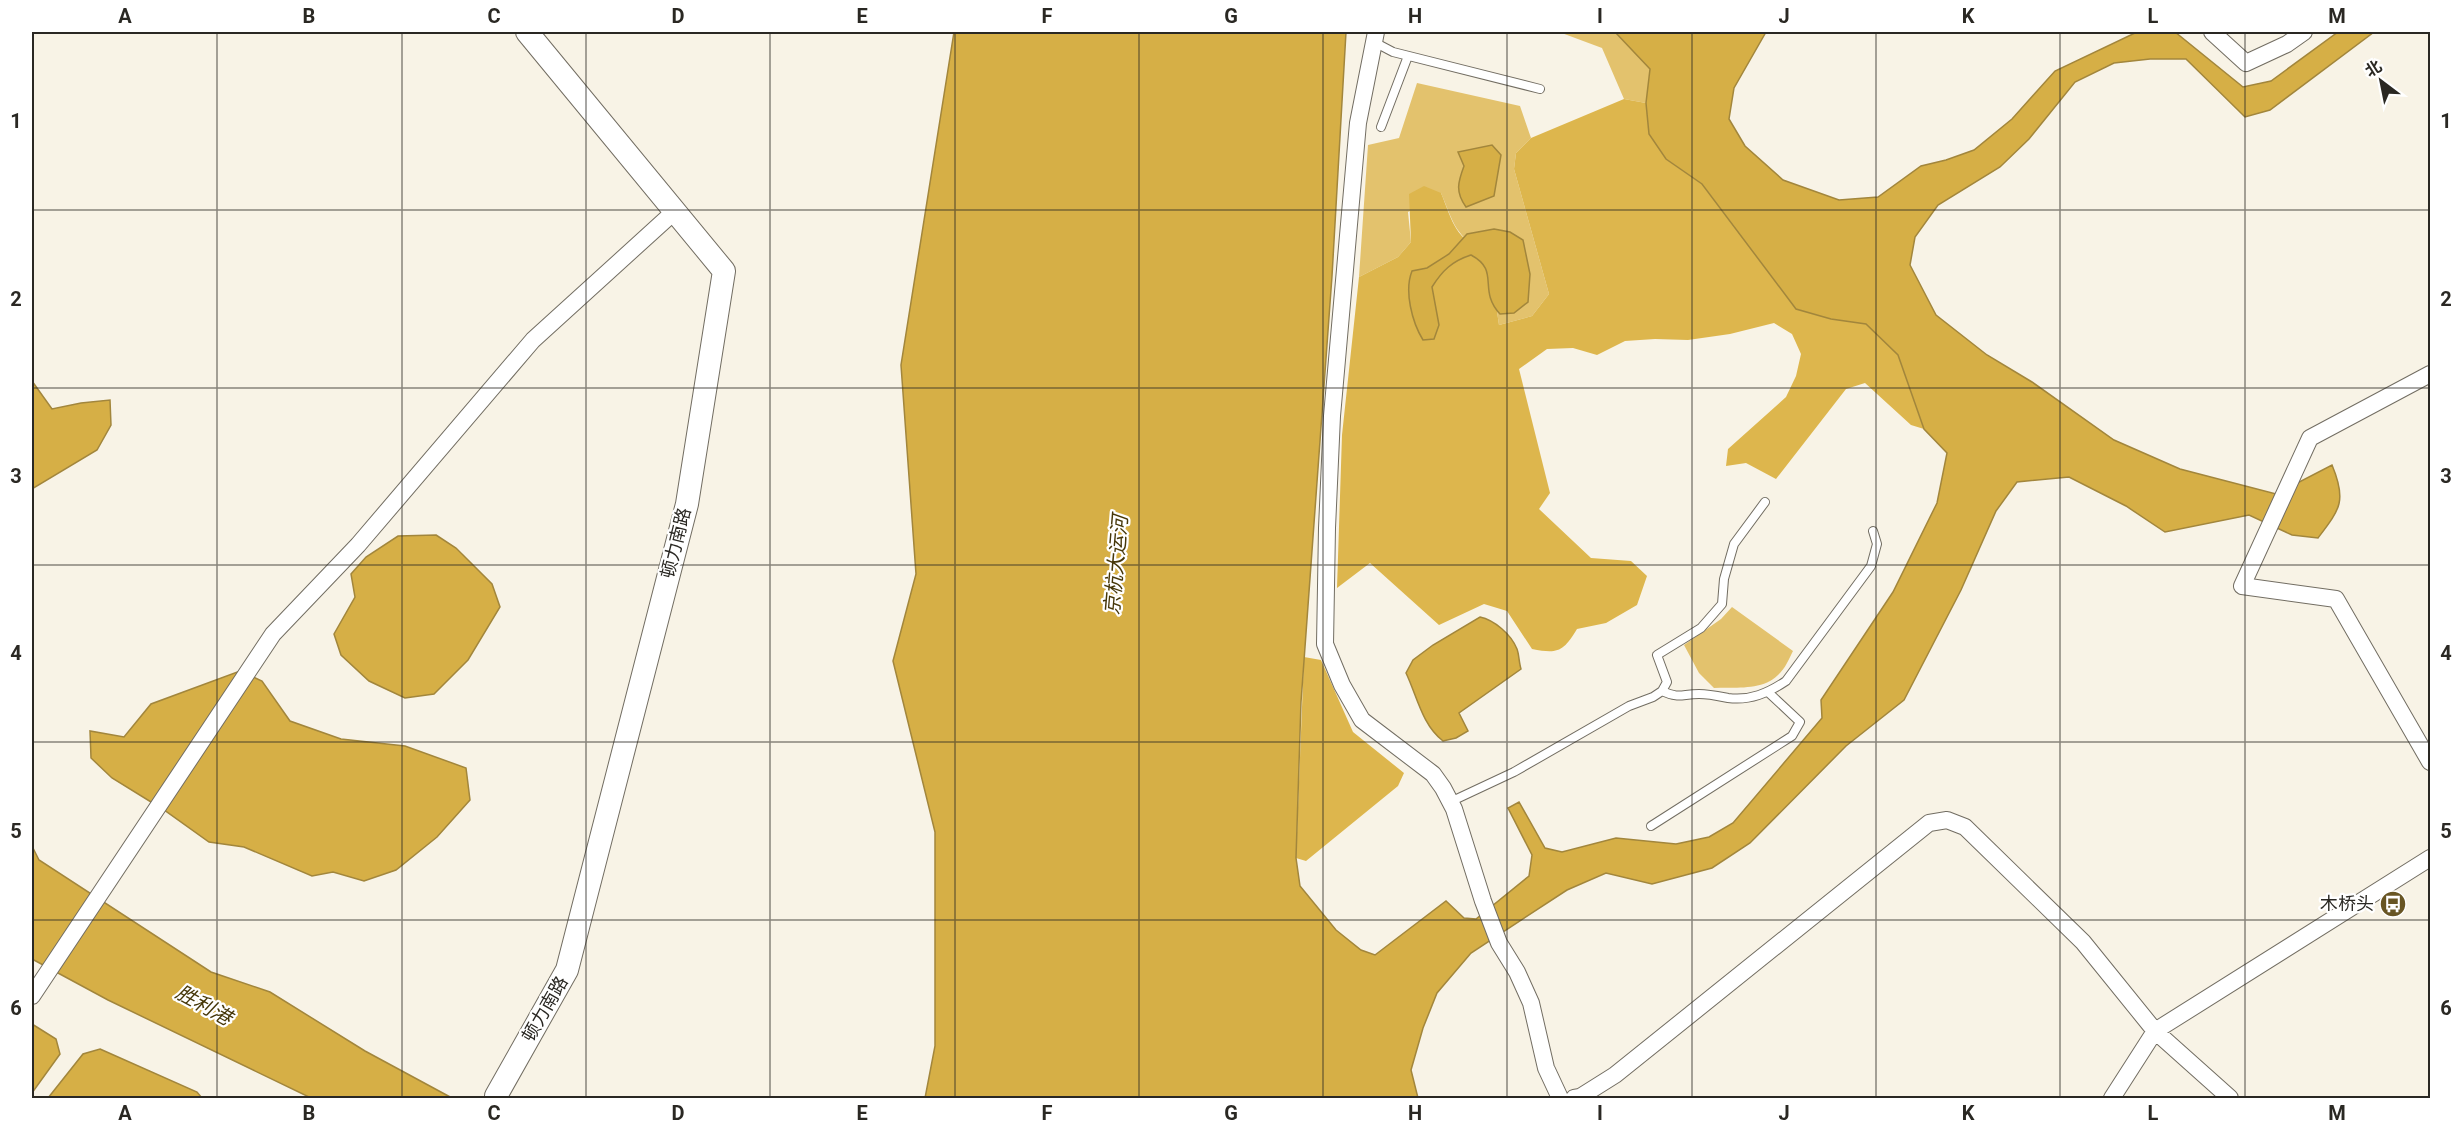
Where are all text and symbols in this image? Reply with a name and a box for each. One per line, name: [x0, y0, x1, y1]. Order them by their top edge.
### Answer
text: A: [118, 4, 132, 28]
text: B: [303, 4, 315, 28]
text: C: [487, 4, 501, 28]
text: D: [672, 4, 685, 28]
text: E: [856, 4, 868, 28]
text: F: [1042, 4, 1053, 28]
text: G: [1224, 4, 1238, 28]
text: H: [1408, 4, 1422, 28]
text: I: [1597, 4, 1603, 28]
text: J: [1778, 4, 1790, 28]
text: K: [1962, 4, 1975, 28]
text: L: [2148, 4, 2159, 28]
text: M: [2328, 4, 2346, 28]
north arrow: [2351, 51, 2411, 111]
text: 北: [2361, 56, 2385, 81]
text: 1: [10, 109, 22, 133]
text: 1: [2440, 109, 2452, 133]
text: 2: [10, 287, 22, 311]
text: 2: [2440, 287, 2452, 311]
text: 3: [10, 464, 22, 488]
text: 3: [2440, 464, 2452, 488]
street label: 顿力南路: [657, 505, 694, 580]
water label: 京杭大运河: [1100, 510, 1133, 616]
text: 4: [10, 641, 22, 665]
text: 4: [2440, 641, 2452, 665]
text: 5: [10, 819, 22, 843]
text: 5: [2440, 819, 2452, 843]
bus stop icon: 木桥头: [2378, 889, 2408, 919]
place label: 木桥头: [2320, 893, 2374, 914]
street label: 顿力南路: [517, 972, 572, 1045]
water label: 胜利港: [172, 980, 239, 1031]
text: 6: [10, 996, 22, 1020]
text: 6: [2440, 996, 2452, 1020]
text: A: [118, 1101, 132, 1125]
text: B: [303, 1101, 315, 1125]
text: C: [487, 1101, 501, 1125]
text: D: [672, 1101, 685, 1125]
text: E: [856, 1101, 868, 1125]
text: F: [1042, 1101, 1053, 1125]
text: G: [1224, 1101, 1238, 1125]
text: H: [1408, 1101, 1422, 1125]
text: I: [1597, 1101, 1603, 1125]
text: J: [1778, 1101, 1790, 1125]
text: K: [1962, 1101, 1975, 1125]
text: L: [2148, 1101, 2159, 1125]
text: M: [2328, 1101, 2346, 1125]

